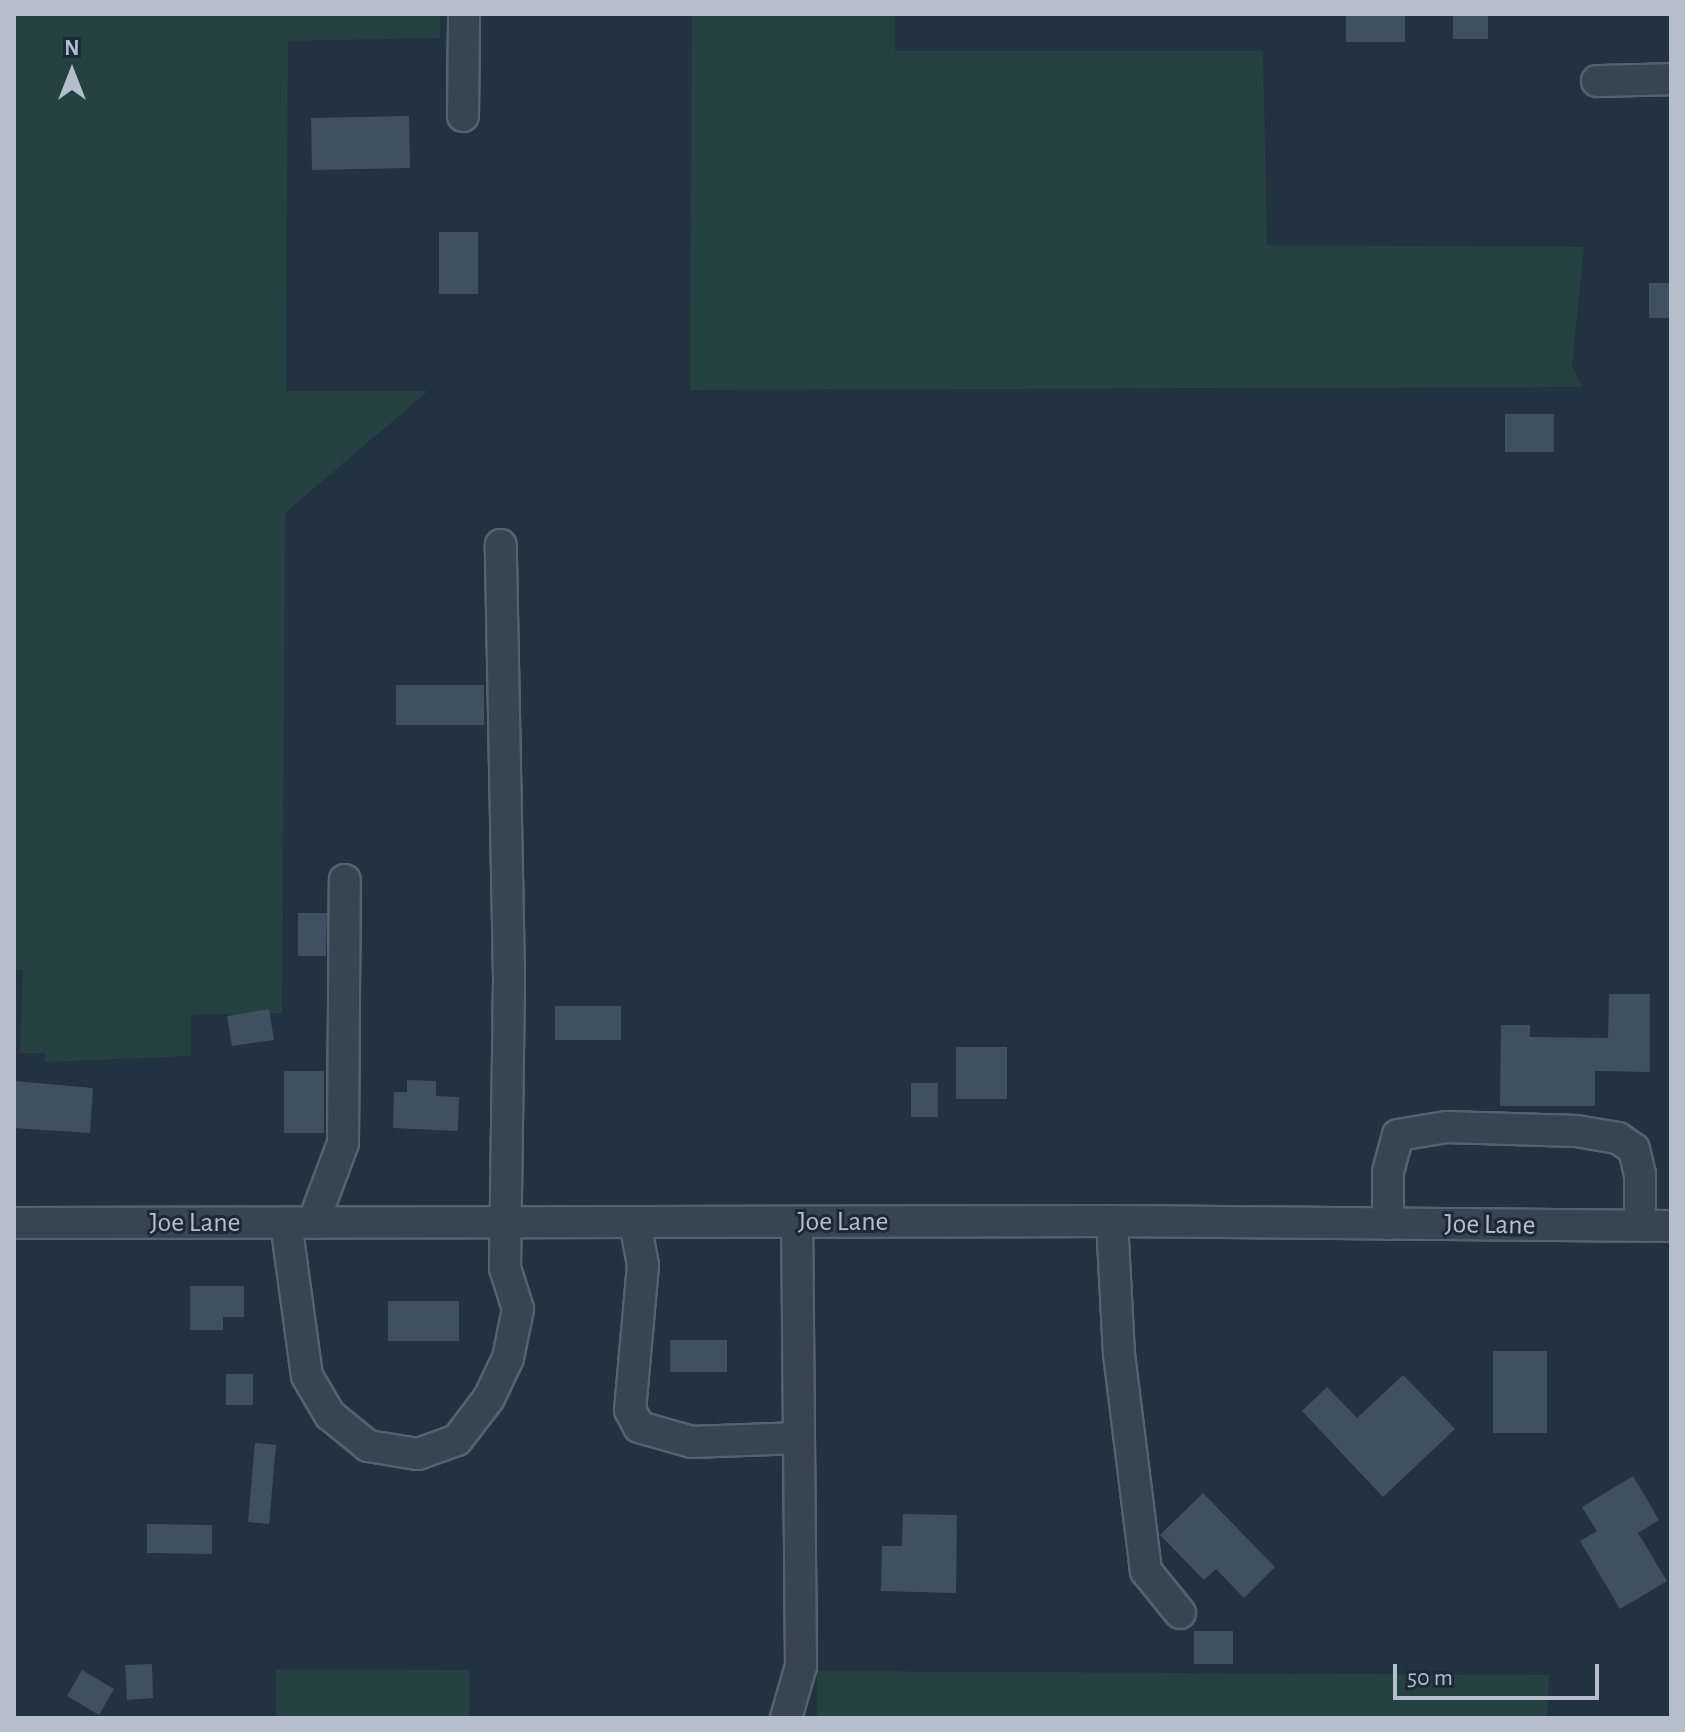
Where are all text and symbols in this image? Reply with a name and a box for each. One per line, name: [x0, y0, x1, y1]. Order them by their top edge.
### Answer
north arrow: [32, 32, 112, 112]
text: N: [64, 37, 80, 59]
street label: Joe Lane: [797, 1205, 889, 1239]
street label: Joe Lane: [149, 1206, 241, 1240]
street label: Joe Lane: [1444, 1207, 1536, 1243]
scale bar: [1397, 1648, 1603, 1698]
text: 50 m: [1407, 1666, 1453, 1690]

